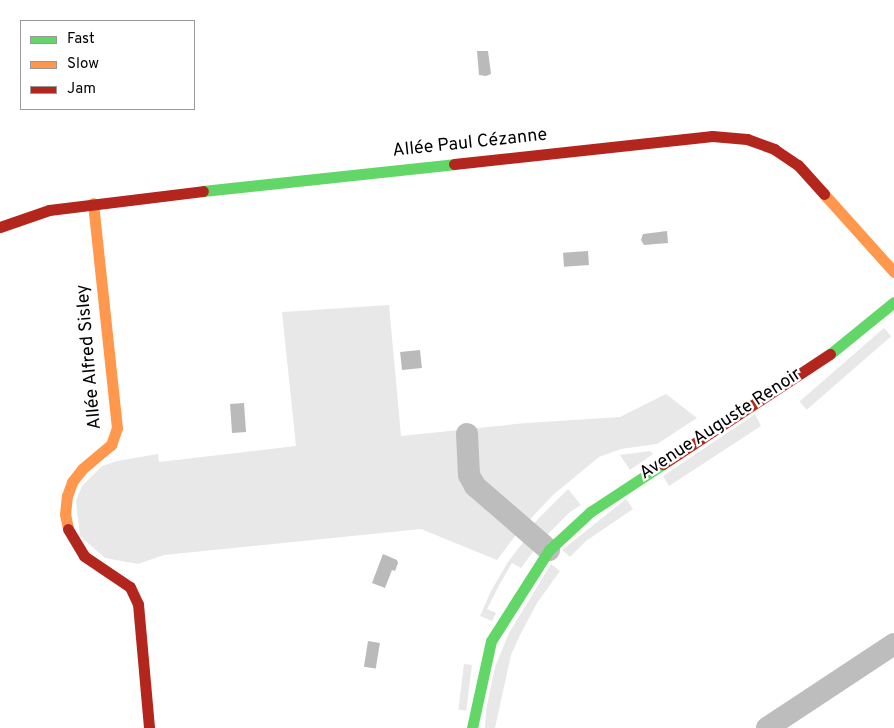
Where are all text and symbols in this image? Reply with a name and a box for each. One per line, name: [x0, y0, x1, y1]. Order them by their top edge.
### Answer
legend: [20, 20, 195, 110]
text: Fast: [67, 30, 95, 49]
text: Slow: [67, 55, 99, 74]
text: Jam: [67, 80, 96, 99]
street label: Allée Paul Cézanne: [392, 125, 548, 163]
street label: Allée Alfred Sisley: [73, 283, 107, 431]
street label: Avenue Auguste Renoir: [636, 364, 806, 486]

